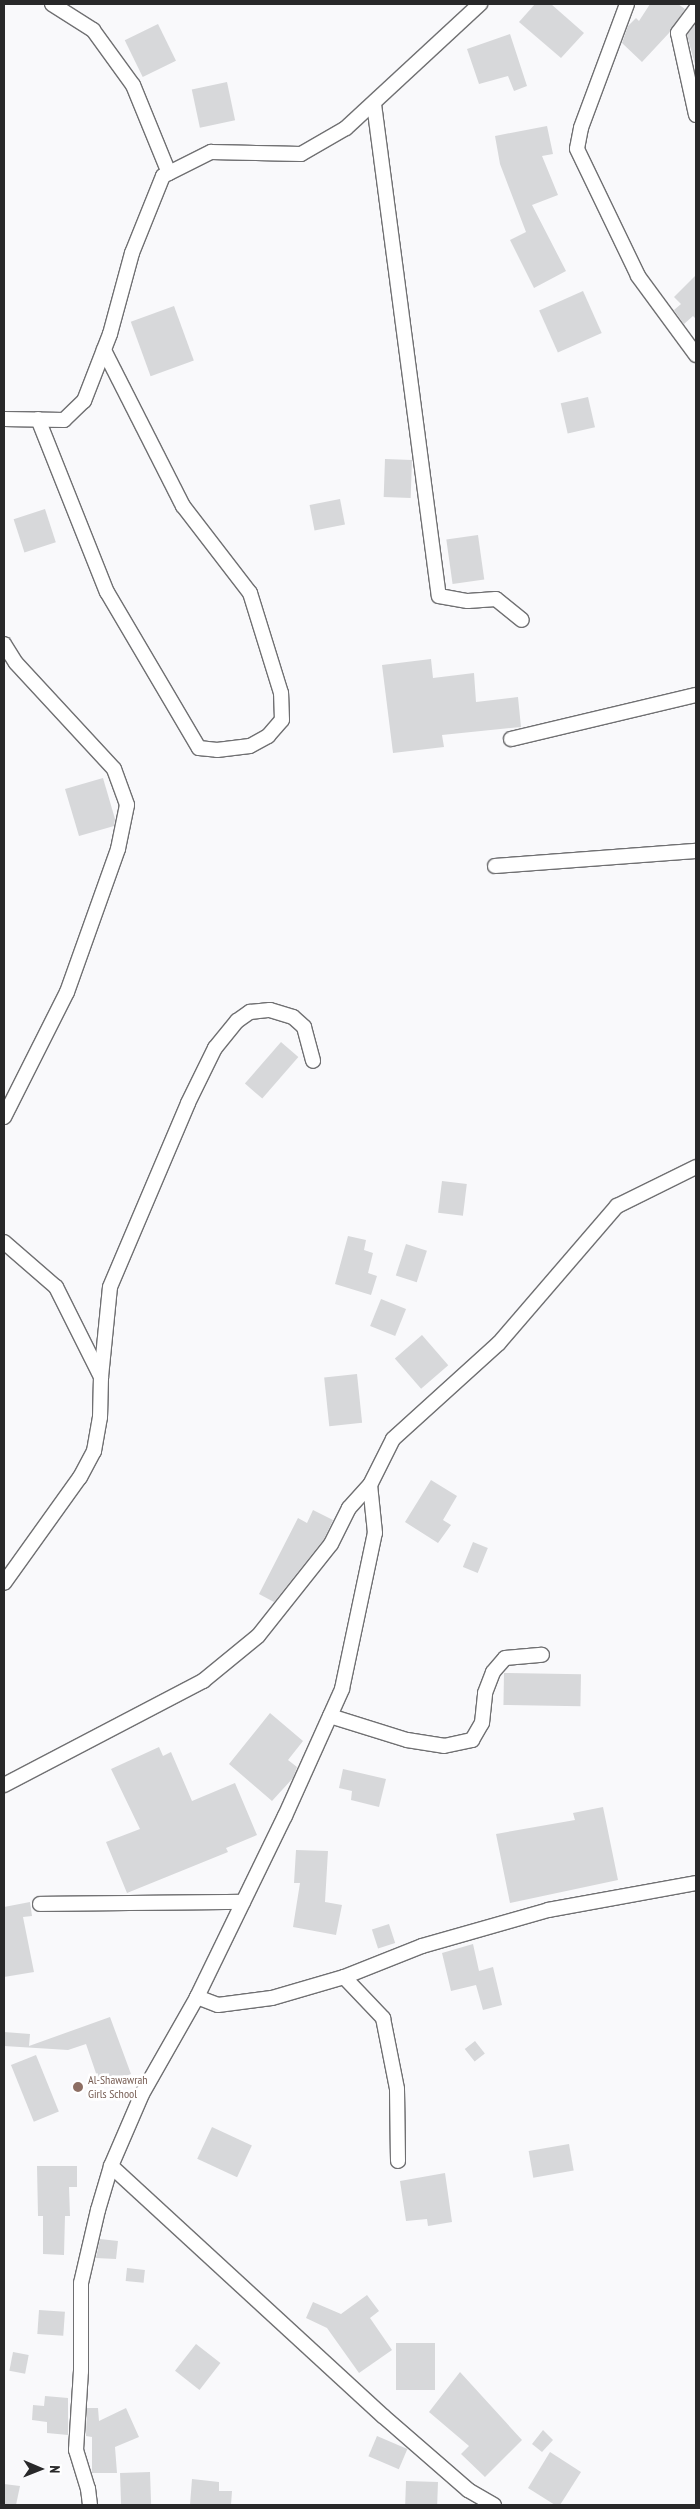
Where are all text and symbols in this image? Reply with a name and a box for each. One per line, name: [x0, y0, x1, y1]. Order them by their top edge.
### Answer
place label: Al-Shawawrah Girls School: [88, 2073, 148, 2101]
marker: Al-Shawawrah Girls School: [72, 2081, 84, 2093]
north arrow: [15, 2444, 65, 2494]
text: N: [46, 2465, 64, 2473]

